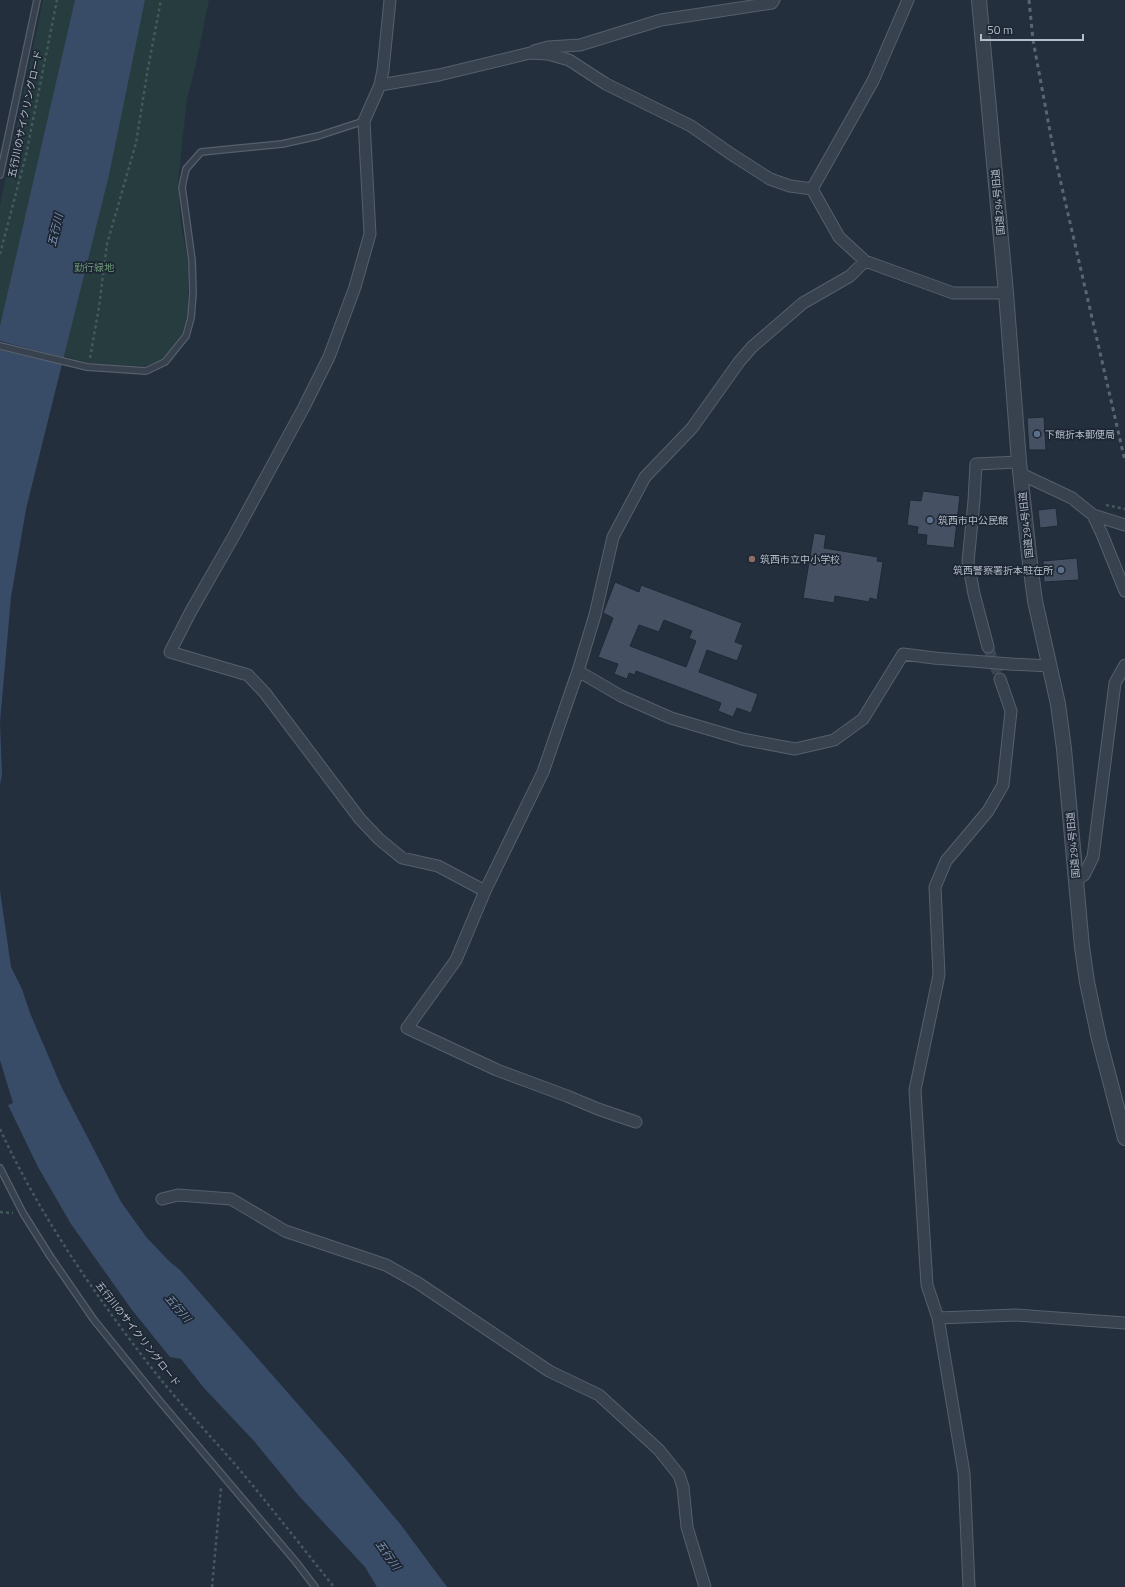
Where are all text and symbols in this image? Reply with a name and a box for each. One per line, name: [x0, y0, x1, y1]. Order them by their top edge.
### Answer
scale bar: [981, 16, 1083, 42]
text: 50 m: [987, 20, 1013, 39]
street label: 五行川のサイクリングロード: [4, 49, 46, 179]
street label: 国道294号旧道: [988, 168, 1008, 236]
water label: 五行川: [43, 211, 67, 248]
park label: 勤行緑地: [74, 260, 115, 275]
place label: 下館折本郵便局: [1045, 427, 1115, 442]
marker: 下館折本郵便局: [1032, 429, 1042, 439]
street label: 国道294号旧道: [1015, 491, 1037, 559]
place label: 筑西市中公民館: [938, 513, 1008, 528]
marker: 筑西市中公民館: [925, 515, 935, 525]
place label: 筑西市立中小学校: [760, 552, 840, 567]
marker: 筑西市立中小学校: [747, 554, 757, 564]
place label: 筑西警察署折本駐在所: [953, 563, 1053, 578]
marker: 筑西警察署折本駐在所: [1056, 565, 1066, 575]
street label: 国道294号旧道: [1063, 811, 1083, 879]
street label: 五行川のサイクリングロード: [92, 1278, 184, 1390]
water label: 五行川: [161, 1290, 196, 1326]
water label: 五行川: [372, 1537, 405, 1574]

